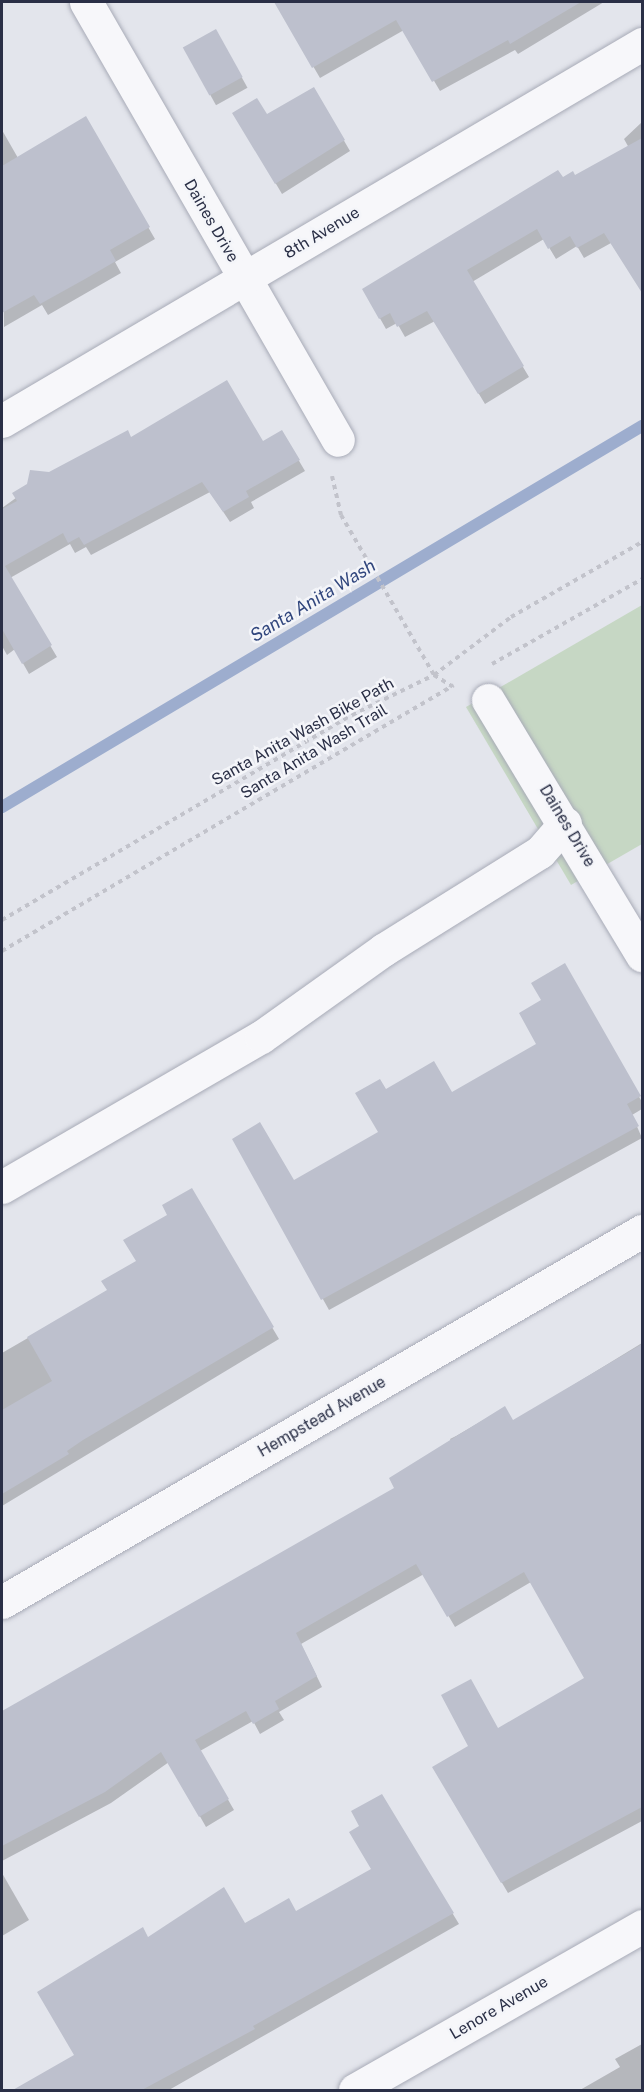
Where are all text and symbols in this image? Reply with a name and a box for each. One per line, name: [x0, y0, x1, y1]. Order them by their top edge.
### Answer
street label: Daines Drive: [180, 176, 242, 266]
street label: 8th Avenue: [281, 203, 363, 263]
water label: Santa Anita Wash: [246, 555, 380, 647]
street label: Santa Anita Wash Bike Path: [208, 674, 398, 790]
street label: Santa Anita Wash Trail: [237, 701, 391, 803]
street label: Daines Drive: [535, 781, 599, 871]
street label: Hempstead Avenue: [255, 1373, 389, 1461]
street label: Lenore Avenue: [446, 1972, 552, 2044]

